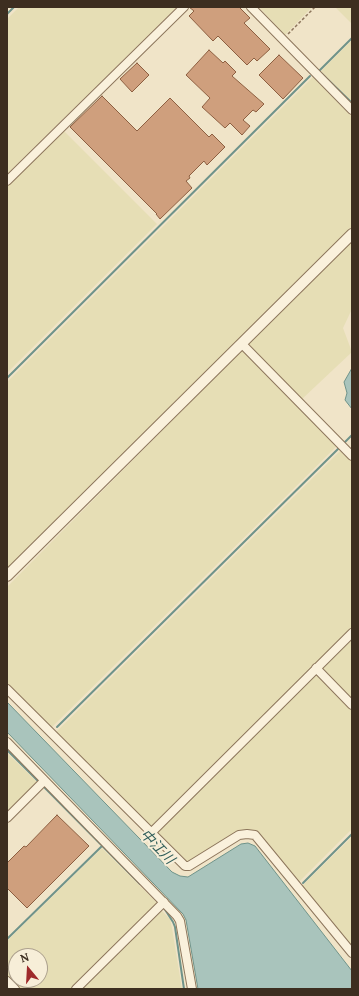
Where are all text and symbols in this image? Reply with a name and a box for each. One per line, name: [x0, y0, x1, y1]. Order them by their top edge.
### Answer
water label: 中江川: [136, 826, 178, 868]
north arrow: [8, 948, 48, 988]
text: N: [18, 950, 31, 966]

